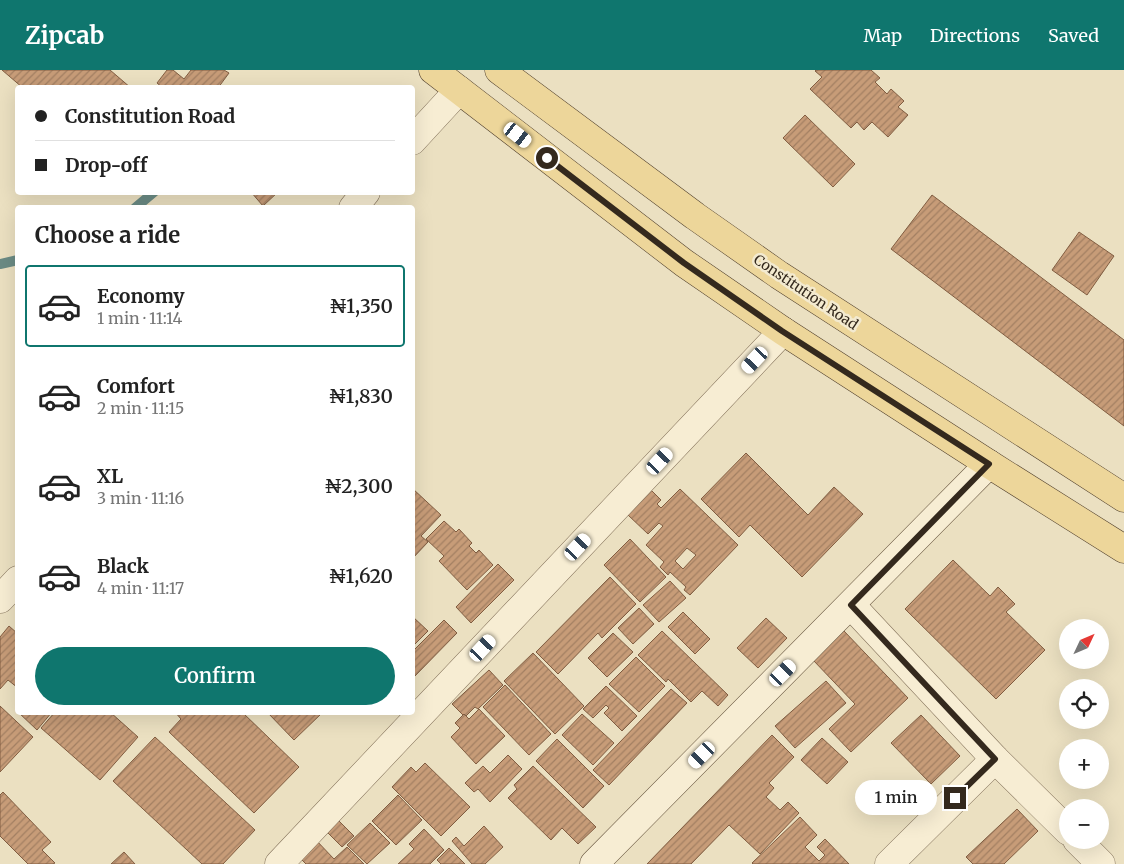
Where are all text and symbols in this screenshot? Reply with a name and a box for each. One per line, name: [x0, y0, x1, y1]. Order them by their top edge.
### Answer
text: Zipcab: [25, 20, 104, 51]
text: Map: [864, 24, 902, 47]
text: Directions: [930, 24, 1020, 47]
text: Saved: [1048, 24, 1099, 47]
text: Constitution Road: [65, 104, 235, 128]
car: [501, 120, 534, 150]
route start: [536, 147, 558, 169]
text: Drop-off: [65, 153, 147, 177]
text: Choose a ride: [35, 221, 180, 249]
street label: Constitution Road: [750, 250, 862, 334]
icon: car: [37, 284, 82, 329]
text: Economy: [97, 284, 185, 308]
text: ₦1,350: [329, 294, 393, 318]
text: 1 min · 11:14: [97, 308, 182, 328]
car: [739, 344, 770, 376]
icon: car: [37, 374, 82, 419]
text: Comfort: [97, 374, 175, 398]
text: ₦1,830: [329, 384, 393, 408]
text: 2 min · 11:15: [97, 398, 184, 418]
car: [644, 445, 675, 477]
icon: car: [37, 464, 82, 509]
text: XL: [97, 464, 123, 488]
text: ₦2,300: [324, 474, 393, 498]
text: 3 min · 11:16: [97, 488, 184, 508]
car: [562, 531, 593, 563]
icon: car: [37, 554, 82, 599]
text: Black: [97, 554, 149, 578]
text: ₦1,620: [329, 564, 393, 588]
text: 4 min · 11:17: [97, 578, 184, 598]
north arrow: [1059, 619, 1109, 669]
map controls: [1059, 619, 1109, 849]
car: [467, 632, 498, 664]
button: Confirm: [35, 647, 395, 705]
car: [767, 657, 798, 689]
button: locate: [1059, 679, 1109, 729]
car: [686, 739, 717, 771]
button: +: [1059, 739, 1109, 789]
callout: 1 min: [855, 780, 938, 816]
text: 1 min: [874, 787, 918, 807]
route end: [944, 787, 966, 809]
button: −: [1059, 799, 1109, 849]

